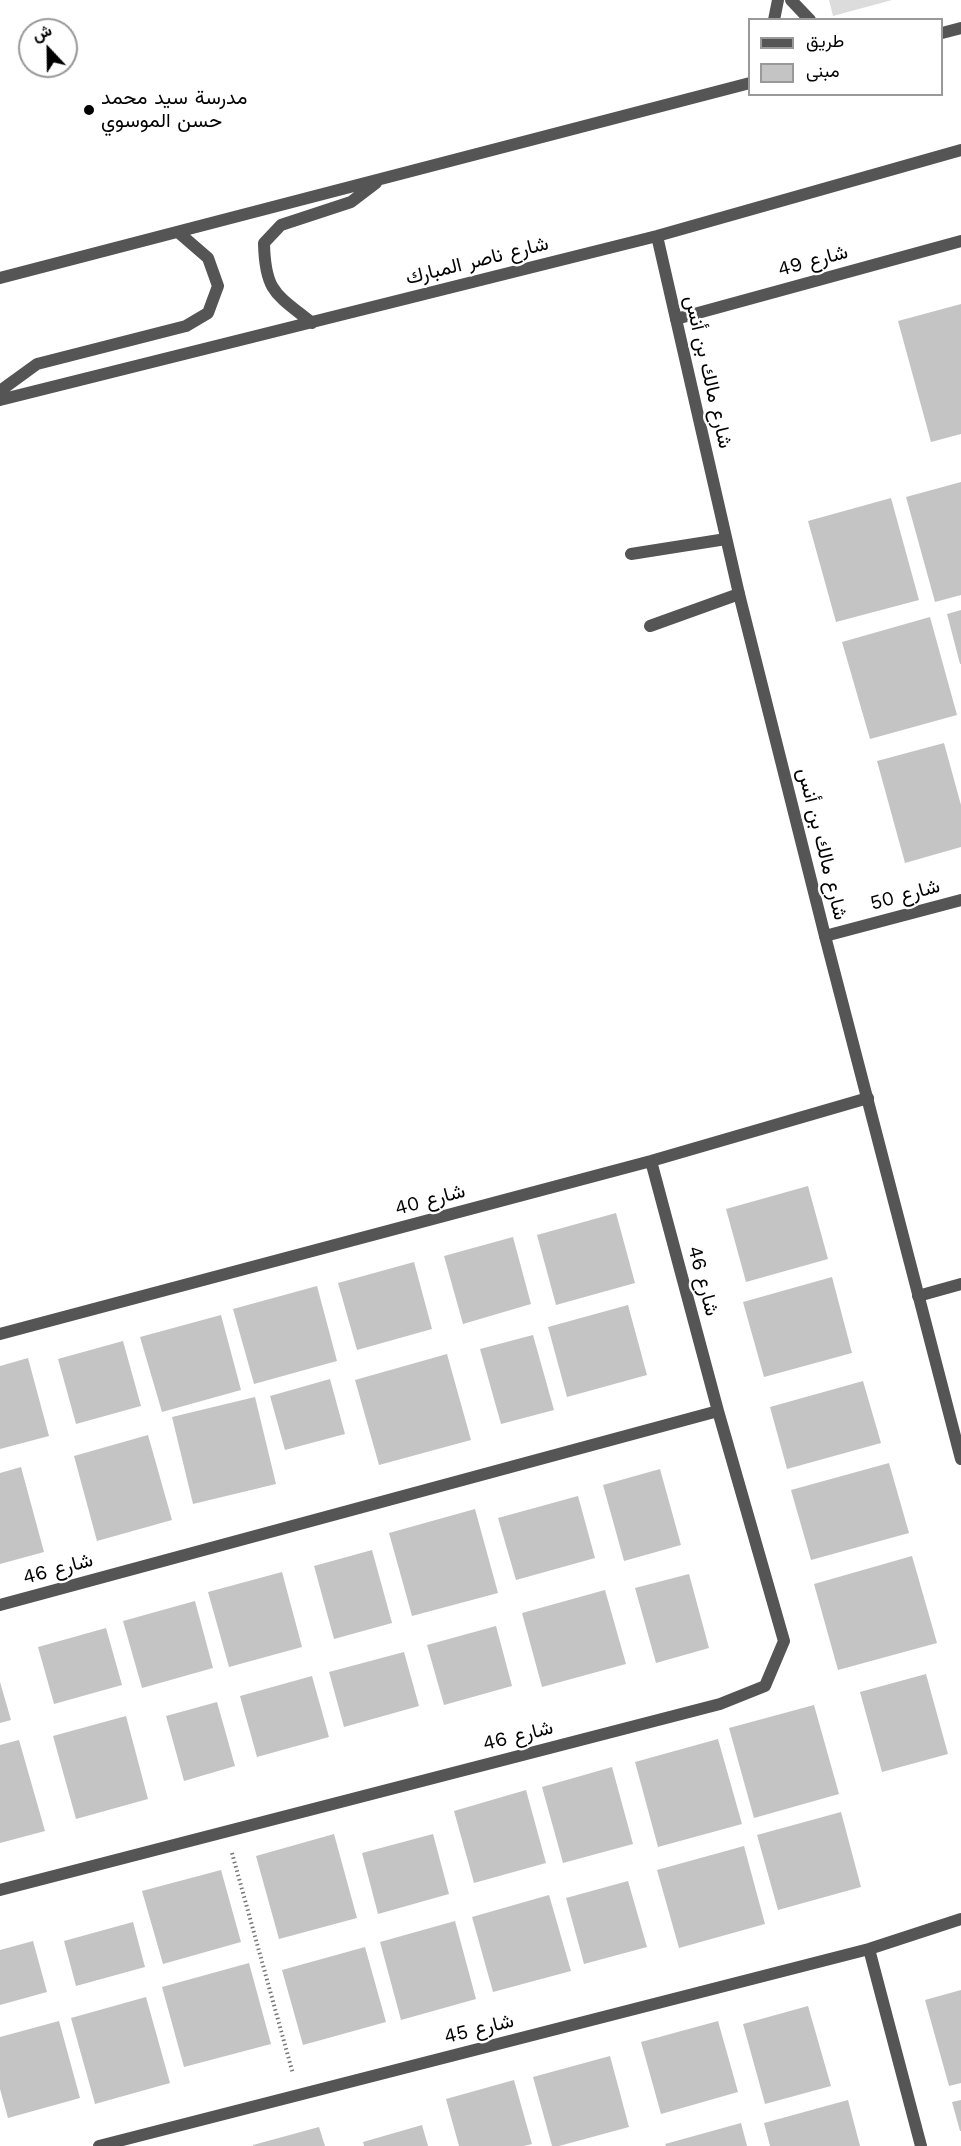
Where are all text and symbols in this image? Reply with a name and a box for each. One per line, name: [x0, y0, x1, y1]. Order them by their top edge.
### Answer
north arrow: [18, 18, 78, 78]
legend: [748, 18, 943, 96]
text: ش: [29, 20, 54, 45]
text: طريق: [806, 30, 844, 51]
text: مبنى: [806, 60, 840, 81]
place label: مدرسة سيد محمد حسن الموسوي: [101, 86, 247, 133]
marker: مدرسة سيد محمد حسن الموسوي: [82, 103, 96, 117]
street label: شارع ناصر المبارك: [403, 232, 551, 290]
street label: شارع 49: [775, 240, 851, 282]
street label: شارع مالك بن أنس: [679, 293, 737, 451]
street label: شارع مالك بن أنس: [791, 765, 853, 923]
street label: شارع 50: [868, 874, 942, 916]
street label: شارع 40: [392, 1179, 468, 1221]
street label: شارع 46: [682, 1243, 724, 1319]
street label: شارع 46: [20, 1548, 96, 1590]
street label: شارع 46: [480, 1716, 556, 1756]
street label: شارع 45: [442, 2009, 516, 2049]

